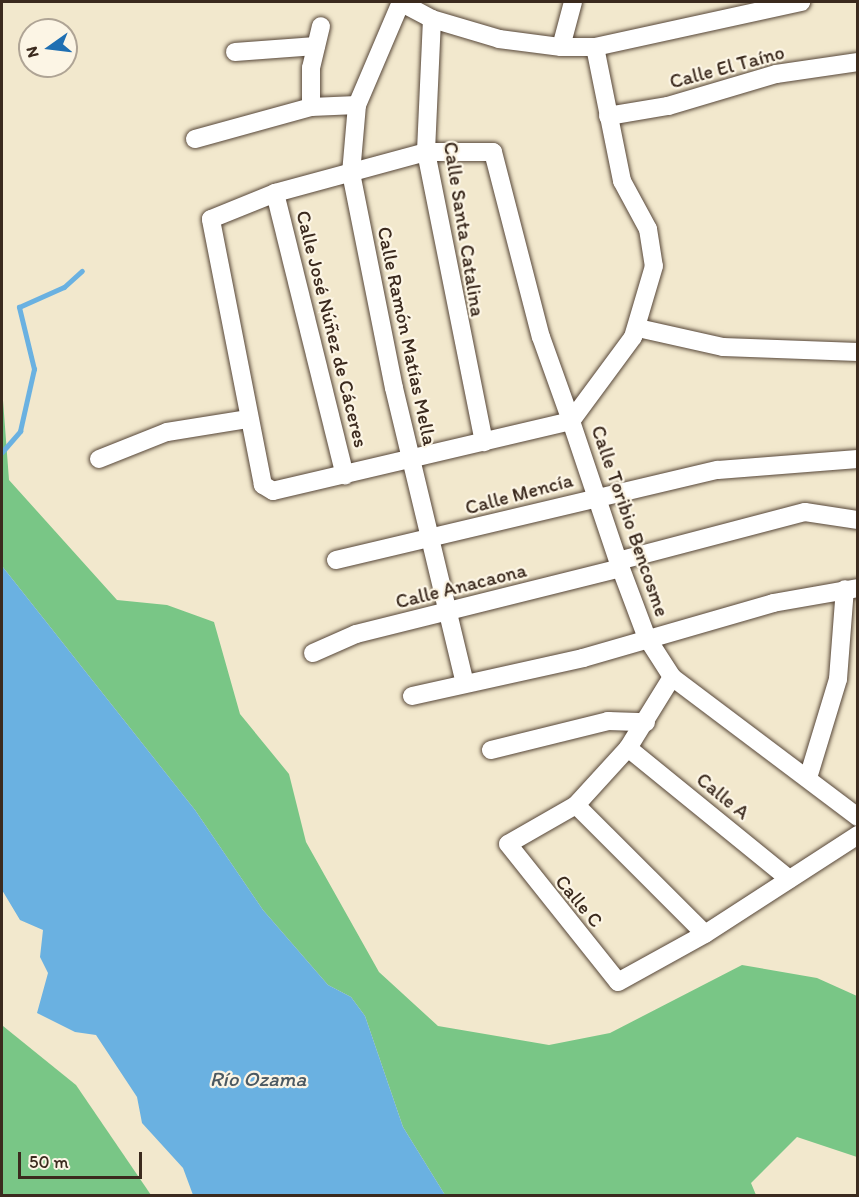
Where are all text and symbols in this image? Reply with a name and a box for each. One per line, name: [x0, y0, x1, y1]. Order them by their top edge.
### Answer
north arrow: [18, 18, 78, 78]
street label: Calle El Taíno: [668, 40, 786, 94]
text: N: [21, 44, 43, 60]
street label: Calle Santa Catalina: [438, 140, 490, 318]
street label: Calle José Núñez de Cáceres: [291, 208, 373, 450]
street label: Calle Ramón Matías Mella: [372, 225, 442, 447]
street label: Calle Toribio Bencosme: [586, 423, 674, 619]
street label: Calle Mencía: [463, 468, 575, 520]
street label: Calle Anacaona: [393, 558, 529, 614]
street label: Calle A: [692, 767, 754, 825]
street label: Calle C: [550, 870, 608, 932]
water label: Río Ozama: [210, 1066, 306, 1092]
scale bar: [21, 1140, 146, 1178]
text: 50 m: [29, 1151, 69, 1173]

